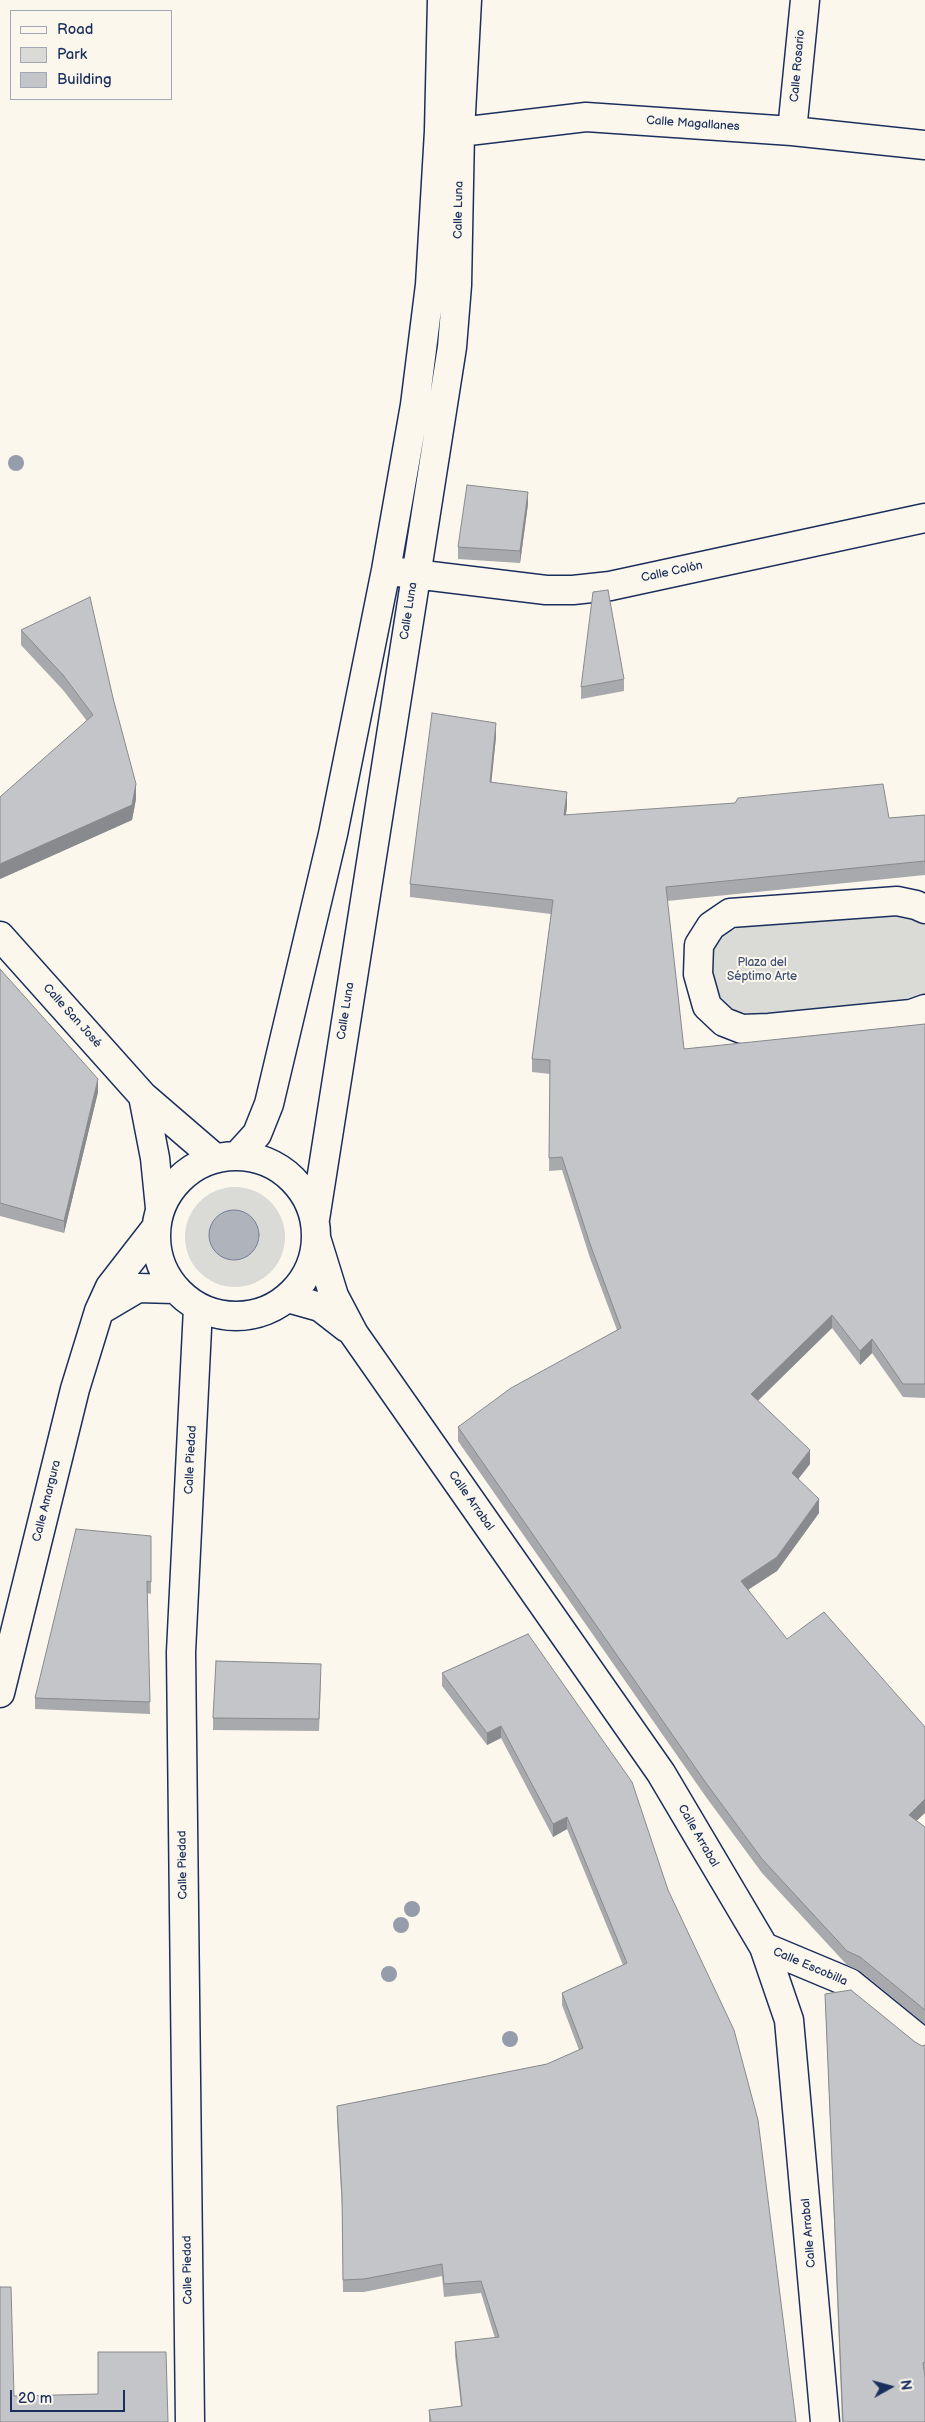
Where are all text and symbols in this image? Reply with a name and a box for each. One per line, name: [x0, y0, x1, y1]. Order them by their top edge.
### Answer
legend: [10, 10, 172, 100]
text: Road: [57, 20, 93, 39]
street label: Calle Rosario: [788, 29, 808, 103]
text: Park: [57, 45, 87, 64]
text: Building: [57, 70, 112, 89]
street label: Calle Magallanes: [646, 114, 740, 134]
street label: Calle Luna: [451, 181, 467, 239]
street label: Calle Colón: [640, 558, 704, 586]
street label: Calle Luna: [397, 581, 421, 641]
park label: Plaza del Séptimo Arte: [727, 956, 797, 984]
street label: Calle San José: [40, 981, 104, 1051]
street label: Calle Luna: [334, 981, 358, 1041]
street label: Calle Piedad: [182, 1425, 200, 1495]
street label: Calle Amargura: [30, 1459, 64, 1543]
street label: Calle Arrabal: [445, 1468, 497, 1534]
street label: Calle Arrabal: [674, 1802, 722, 1870]
street label: Calle Piedad: [175, 1830, 191, 1900]
street label: Calle Escobilla: [771, 1945, 849, 1989]
street label: Calle Arrabal: [799, 2198, 819, 2268]
street label: Calle Piedad: [180, 2235, 196, 2305]
north arrow: [865, 2362, 915, 2412]
text: N: [896, 2379, 914, 2391]
scale bar: [12, 2380, 128, 2412]
text: 20 m: [18, 2389, 52, 2408]

